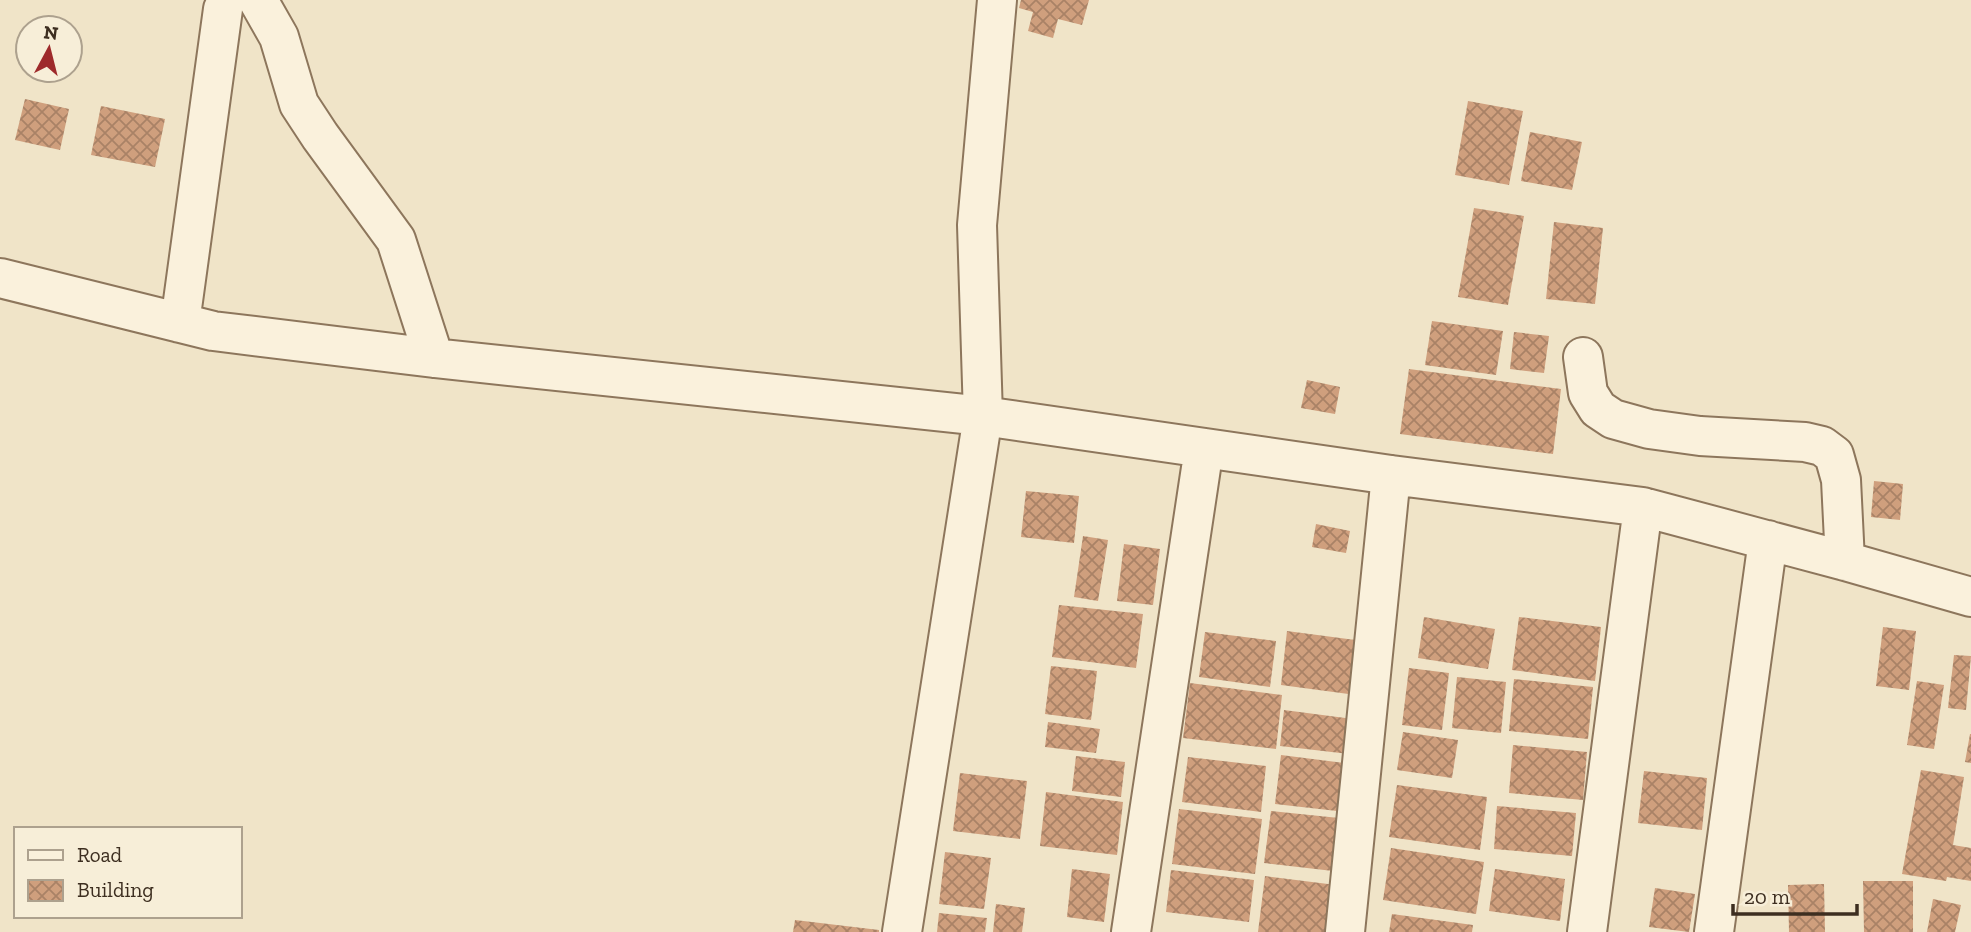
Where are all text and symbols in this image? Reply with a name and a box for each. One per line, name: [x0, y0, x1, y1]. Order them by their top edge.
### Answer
north arrow: [14, 14, 84, 84]
text: N: [42, 20, 60, 45]
legend: [14, 827, 242, 918]
text: Road: [77, 842, 123, 867]
scale bar: [1733, 872, 1857, 916]
text: Building: [77, 877, 154, 902]
text: 20 m: [1744, 884, 1790, 909]

